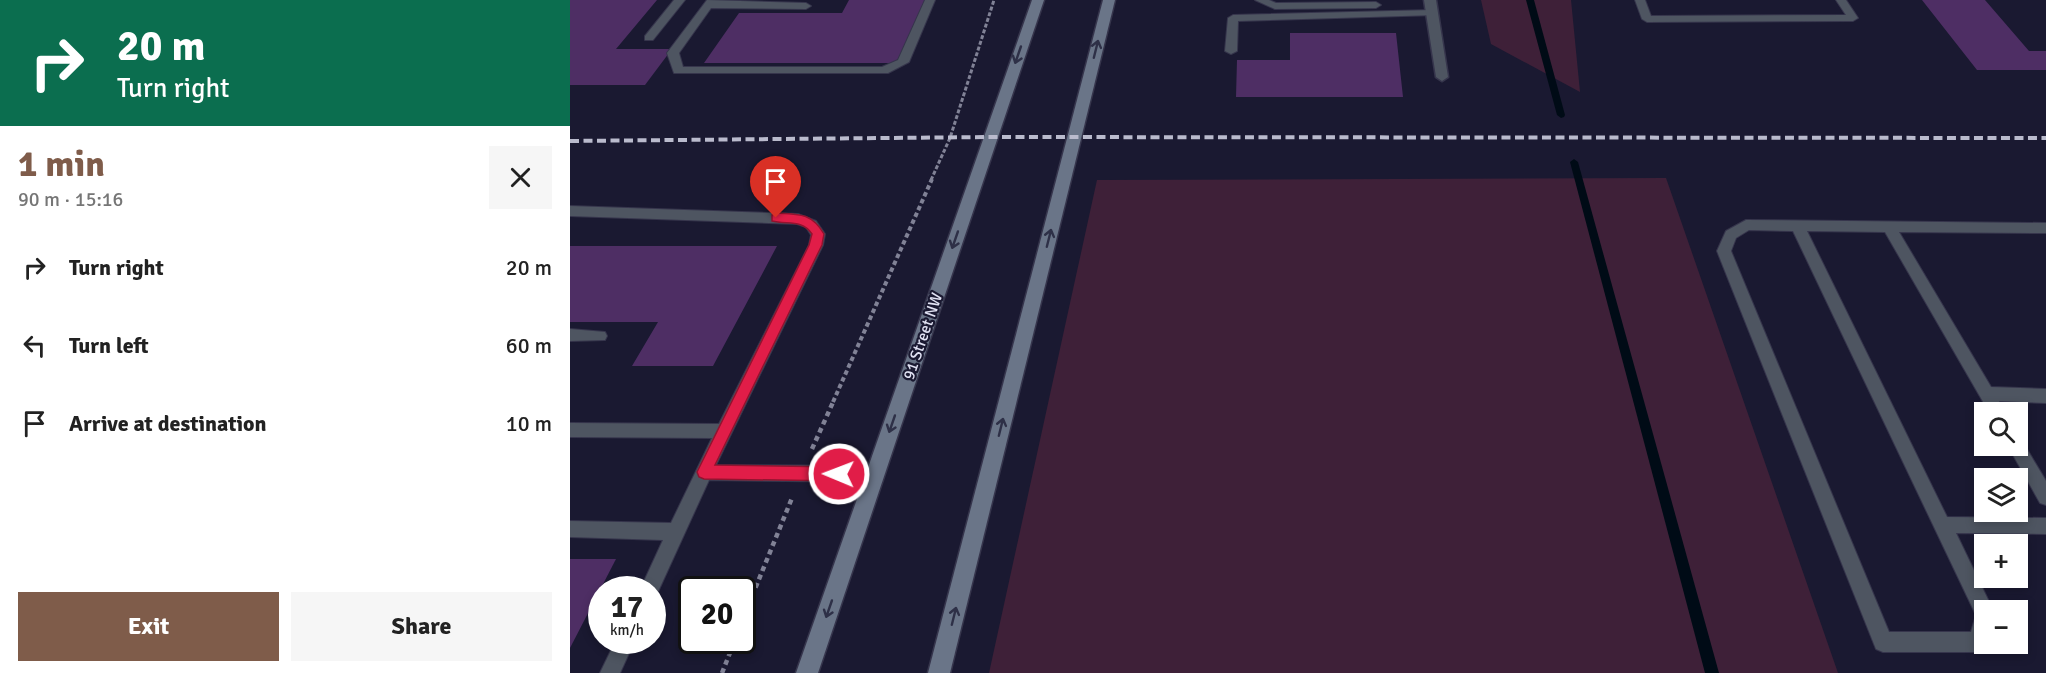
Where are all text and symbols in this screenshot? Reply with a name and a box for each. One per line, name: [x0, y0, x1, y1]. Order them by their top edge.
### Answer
text: 20 m: [117, 21, 206, 72]
icon: right: [18, 24, 96, 102]
one-way arrow: [1091, 40, 1103, 59]
one-way arrow: [1012, 45, 1023, 64]
text: Turn right: [117, 72, 230, 105]
text: 1 min: [18, 142, 105, 187]
button: close: [489, 146, 552, 209]
pin: [750, 156, 801, 218]
icon: arrive: [759, 165, 792, 198]
text: 90 m · 15:16: [18, 187, 123, 212]
one-way arrow: [1044, 229, 1055, 248]
one-way arrow: [949, 230, 960, 249]
icon: right: [18, 251, 51, 284]
text: Turn right: [69, 254, 164, 281]
text: 20 m: [506, 254, 552, 281]
street label: 91 Street NW: [899, 290, 947, 382]
icon: left: [18, 329, 51, 362]
text: Turn left: [69, 332, 149, 359]
text: 60 m: [506, 332, 552, 359]
map controls: [1974, 402, 2028, 654]
button: search: [1974, 402, 2028, 456]
icon: arrive: [18, 407, 51, 440]
text: Arrive at destination: [69, 410, 266, 437]
text: 10 m: [506, 410, 552, 437]
one-way arrow: [886, 414, 897, 433]
one-way arrow: [996, 418, 1008, 437]
position arrow: [807, 442, 871, 506]
button: layers: [1974, 468, 2028, 522]
button: +: [1974, 534, 2028, 588]
speed limit sign: 20: [678, 576, 756, 654]
text: 17: [611, 589, 643, 626]
button: Exit: [18, 592, 279, 661]
button: Share: [291, 592, 552, 661]
one-way arrow: [823, 599, 834, 618]
button: −: [1974, 600, 2028, 654]
one-way arrow: [948, 607, 960, 626]
text: km/h: [610, 621, 644, 639]

